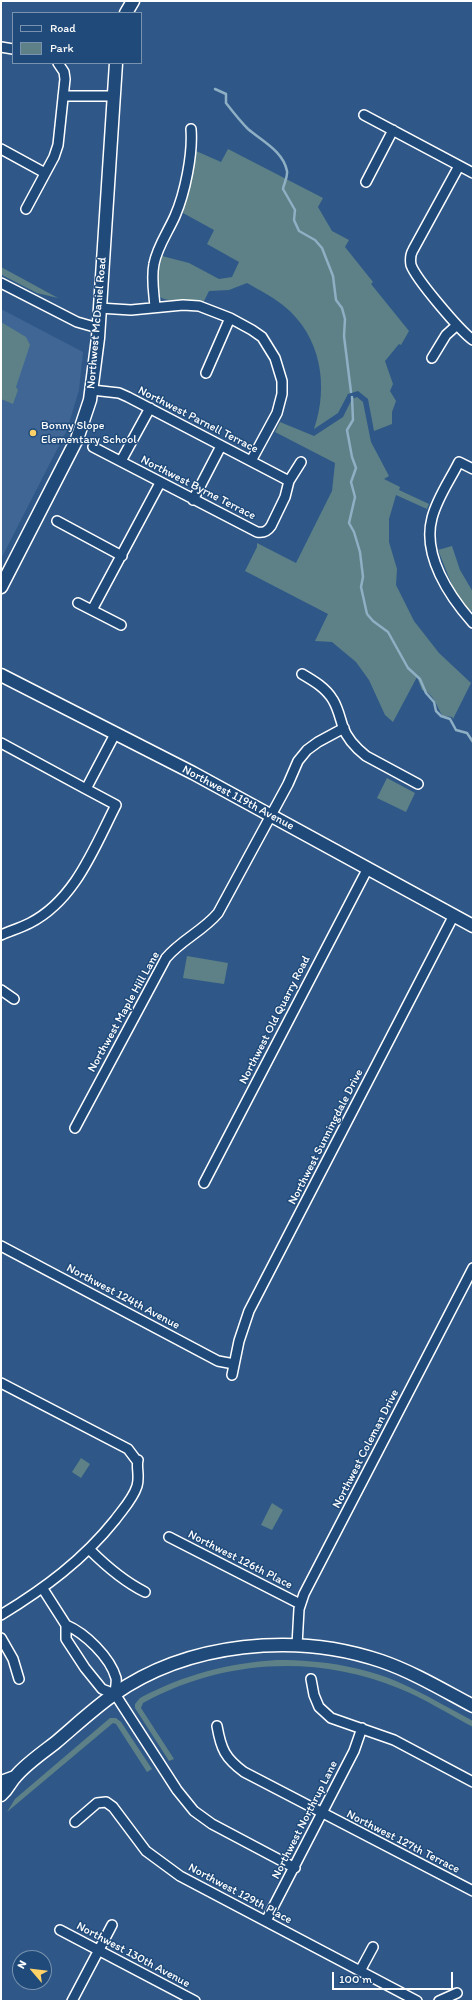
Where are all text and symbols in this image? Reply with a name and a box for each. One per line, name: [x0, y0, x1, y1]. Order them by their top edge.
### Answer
legend: [12, 12, 142, 64]
text: Road: [50, 21, 76, 35]
text: Park: [50, 41, 74, 55]
street label: Northwest McDaniel Road: [84, 256, 110, 390]
street label: Northwest Parnell Terrace: [135, 383, 261, 457]
place label: Bonny Slope Elementary School: [41, 419, 137, 447]
marker: Bonny Slope Elementary School: [28, 428, 38, 438]
street label: Northwest Byrne Terrace: [138, 453, 258, 523]
street label: Northwest 119th Avenue: [180, 762, 296, 834]
street label: Northwest Maple Hill Lane: [85, 949, 163, 1075]
street label: Northwest Old Quarry Road: [236, 953, 314, 1087]
street label: Northwest Sunningdale Drive: [285, 1067, 367, 1207]
street label: Northwest 124th Avenue: [64, 1261, 182, 1333]
street label: Northwest Coleman Drive: [330, 1387, 402, 1511]
street label: Northwest 126th Place: [185, 1527, 295, 1593]
street label: Northwest Northrup Lane: [269, 1758, 341, 1882]
street label: Northwest 127th Terrace: [344, 1807, 462, 1877]
street label: Northwest 129th Place: [186, 1861, 294, 1927]
street label: Northwest 130th Avenue: [74, 1919, 192, 1991]
north arrow: [12, 1950, 52, 1990]
text: N: [14, 1958, 29, 1971]
scale bar: [334, 1964, 455, 1990]
text: 100 m: [339, 1972, 372, 1986]

